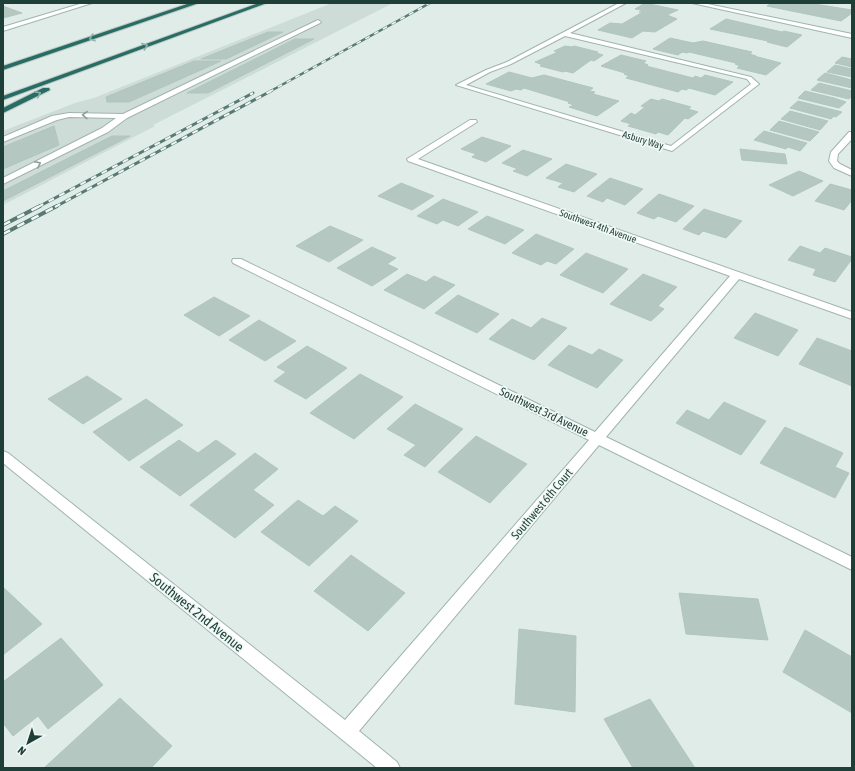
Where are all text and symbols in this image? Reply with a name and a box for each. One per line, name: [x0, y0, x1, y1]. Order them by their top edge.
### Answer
one-way arrow: [89, 33, 96, 42]
one-way arrow: [142, 43, 149, 51]
one-way arrow: [34, 91, 41, 99]
one-way arrow: [82, 111, 88, 120]
street label: Asbury Way: [621, 129, 665, 151]
one-way arrow: [34, 161, 41, 169]
street label: Southwest 4th Avenue: [558, 207, 638, 245]
street label: Southwest 3rd Avenue: [497, 384, 591, 440]
street label: Southwest 6th Court: [508, 465, 576, 542]
street label: Southwest 2nd Avenue: [147, 569, 247, 655]
north arrow: [8, 723, 48, 763]
text: N: [15, 744, 28, 757]

